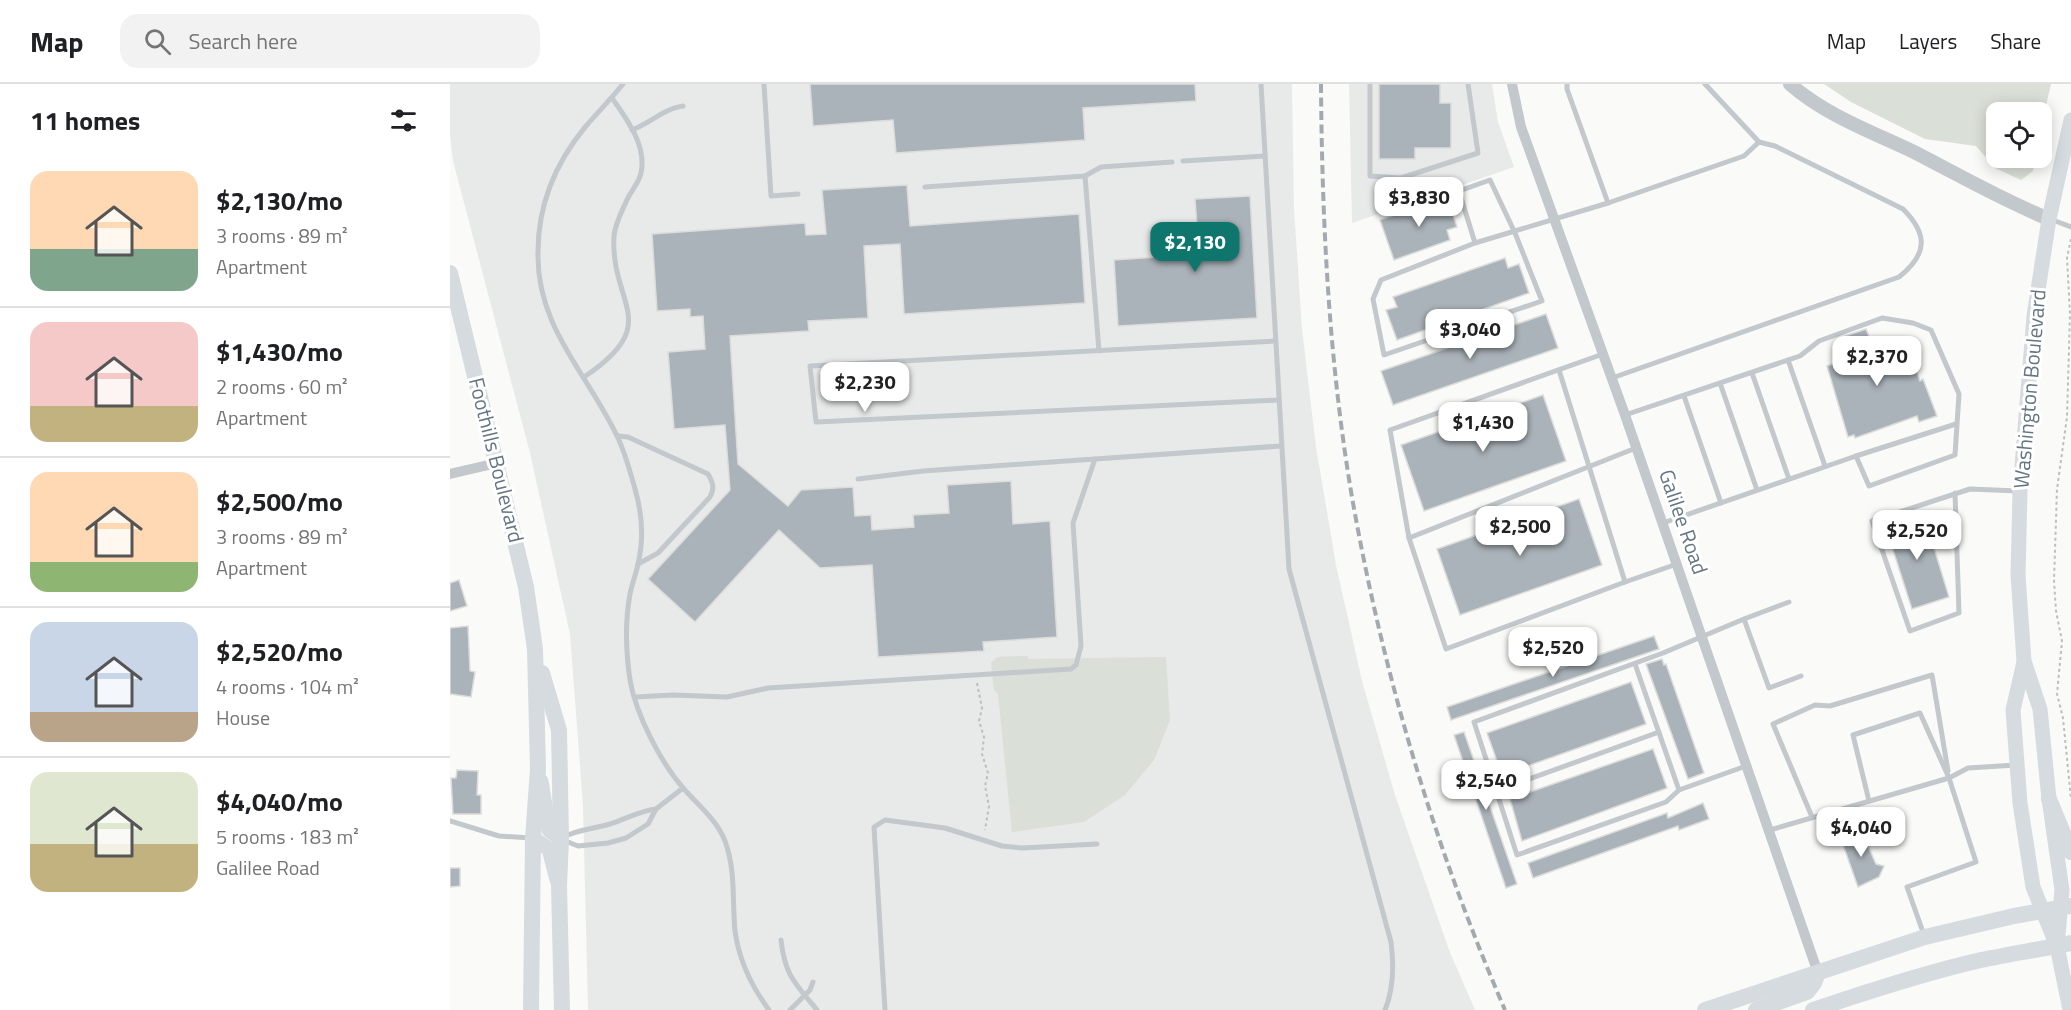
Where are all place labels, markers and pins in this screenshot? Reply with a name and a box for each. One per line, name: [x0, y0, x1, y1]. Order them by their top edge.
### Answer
pin: $3,830: [1370, 177, 1468, 228]
pin: $2,130: [1146, 222, 1244, 273]
pin: $3,040: [1421, 309, 1519, 360]
pin: $2,370: [1828, 336, 1926, 387]
pin: $2,230: [816, 362, 914, 413]
pin: $1,430: [1434, 402, 1532, 453]
pin: $2,500: [1471, 506, 1569, 557]
pin: $2,520: [1868, 510, 1966, 561]
pin: $2,520: [1504, 627, 1602, 678]
pin: $2,540: [1437, 760, 1535, 811]
pin: $4,040: [1812, 807, 1910, 858]

